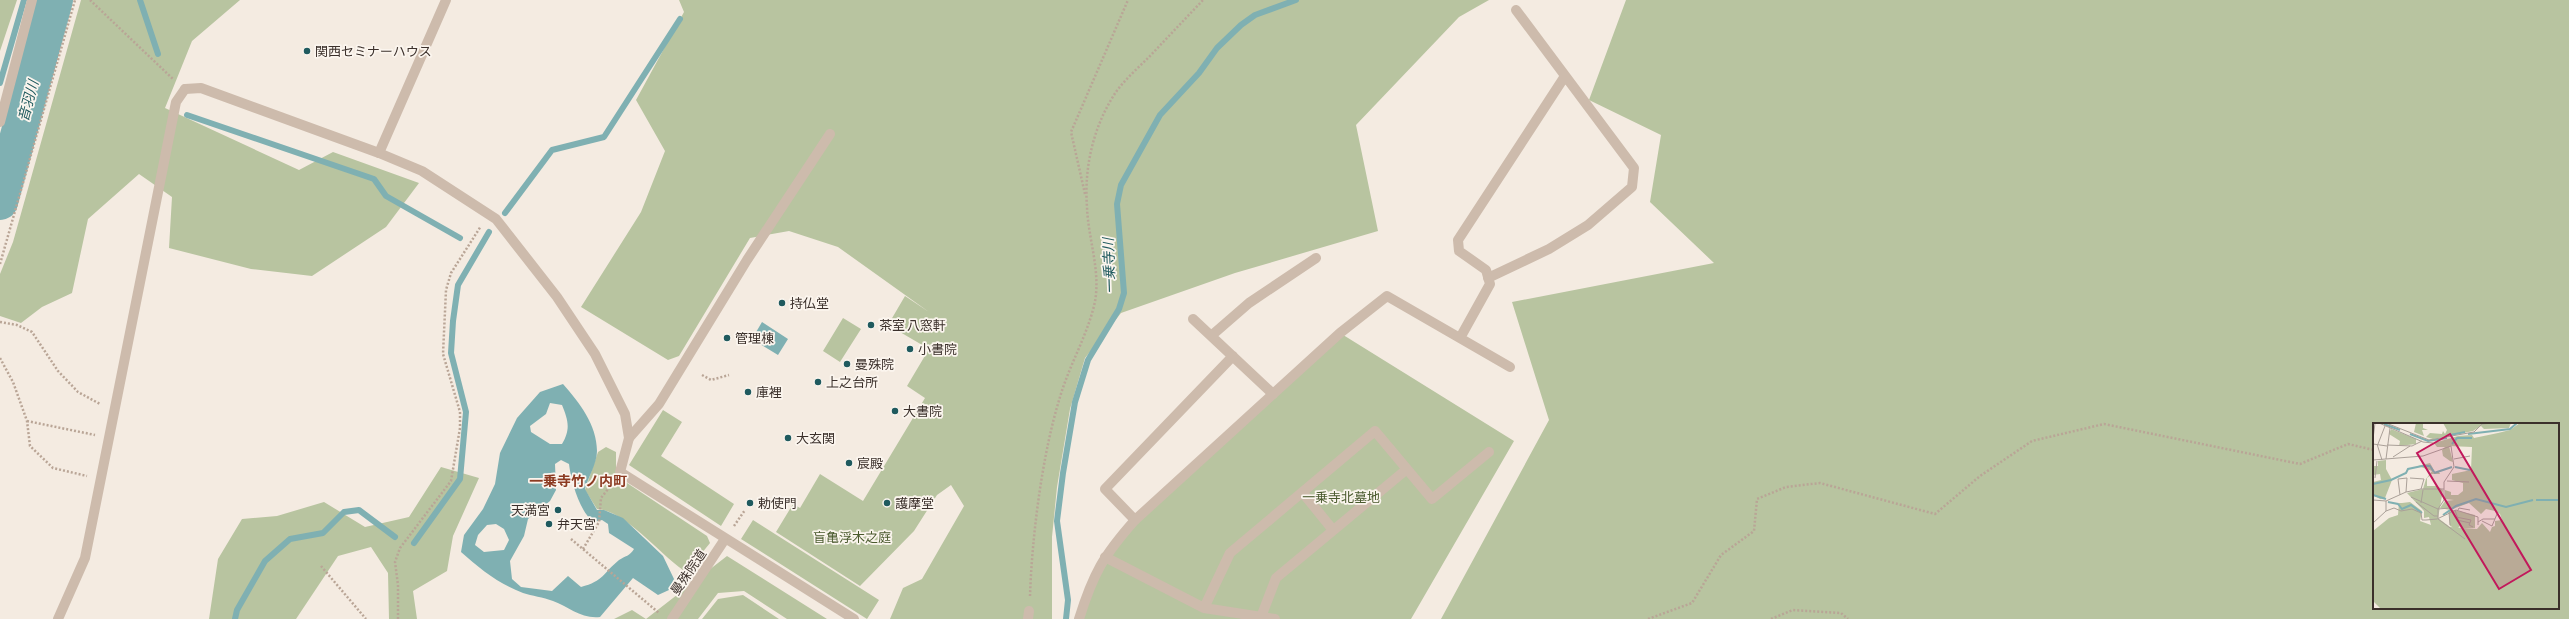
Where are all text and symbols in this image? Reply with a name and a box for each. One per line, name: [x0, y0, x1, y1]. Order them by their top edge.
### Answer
place label: 関西セミナーハウス: [315, 44, 432, 59]
marker: 関西セミナーハウス: [302, 46, 312, 56]
water label: 音羽川: [15, 77, 42, 123]
water label: 一乗寺川: [1100, 236, 1118, 294]
place label: 持仏堂: [790, 296, 829, 311]
marker: 持仏堂: [777, 298, 787, 308]
place label: 茶室 八窓軒: [879, 318, 946, 333]
marker: 茶室 八窓軒: [866, 320, 876, 330]
place label: 管理棟: [735, 331, 774, 346]
marker: 管理棟: [722, 333, 732, 343]
place label: 小書院: [918, 342, 957, 357]
marker: 小書院: [905, 344, 915, 354]
place label: 曼殊院: [855, 357, 894, 372]
marker: 曼殊院: [842, 359, 852, 369]
place label: 上之台所: [826, 375, 878, 390]
marker: 上之台所: [813, 377, 823, 387]
place label: 庫裡: [756, 385, 782, 400]
marker: 庫裡: [743, 387, 753, 397]
place label: 大書院: [903, 404, 942, 419]
marker: 大書院: [890, 406, 900, 416]
inset map: [2373, 423, 2559, 609]
place label: 大玄関: [796, 431, 835, 446]
marker: 大玄関: [783, 433, 793, 443]
place label: 宸殿: [857, 456, 883, 471]
marker: 宸殿: [844, 458, 854, 468]
district label: 一乗寺竹ノ内町: [529, 473, 627, 489]
park label: 一乗寺北墓地: [1302, 490, 1380, 505]
place label: 勅使門: [758, 496, 797, 511]
place label: 護摩堂: [895, 496, 934, 511]
marker: 勅使門: [745, 498, 755, 508]
marker: 護摩堂: [882, 498, 892, 508]
place label: 天満宮: [511, 503, 550, 518]
marker: 天満宮: [553, 505, 563, 515]
place label: 弁天宮: [557, 517, 596, 532]
marker: 弁天宮: [544, 519, 554, 529]
park label: 盲亀浮木之庭: [813, 530, 891, 545]
street label: 曼殊院道: [668, 547, 709, 598]

